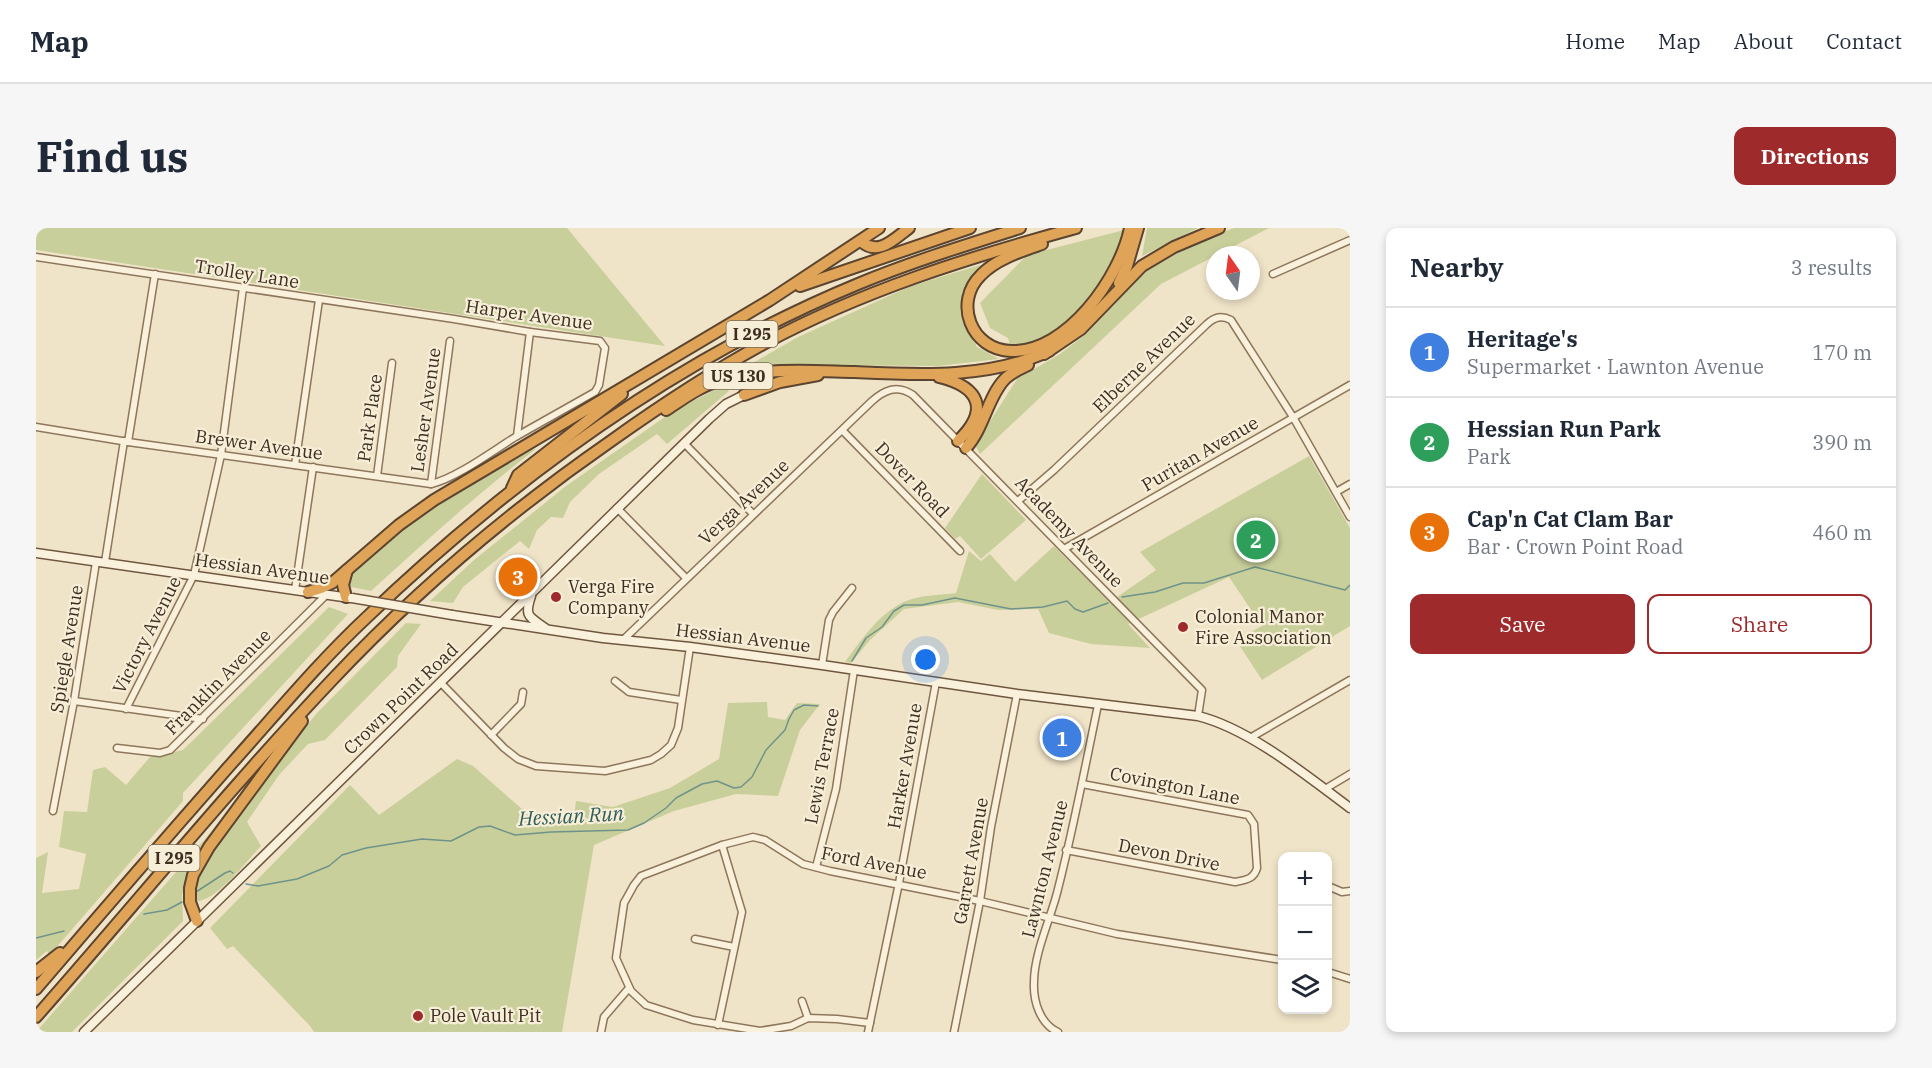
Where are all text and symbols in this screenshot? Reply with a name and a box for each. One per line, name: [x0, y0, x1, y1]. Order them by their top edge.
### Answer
text: Map: [30, 23, 89, 60]
text: Home: [1565, 27, 1625, 55]
text: Map: [1658, 27, 1701, 55]
text: About: [1734, 27, 1793, 55]
text: Contact: [1826, 27, 1902, 55]
button: Directions: [1734, 127, 1896, 185]
text: Find us: [36, 129, 188, 184]
north arrow: [1206, 246, 1260, 300]
text: Nearby: [1410, 250, 1504, 284]
street label: Trolley Lane: [193, 254, 301, 293]
text: 3 results: [1791, 254, 1872, 281]
street label: Harper Avenue: [464, 294, 594, 335]
street label: Elberne Avenue: [1087, 308, 1200, 417]
road number: I 295: [726, 321, 778, 347]
text: Heritage's: [1467, 324, 1578, 353]
text: 1: [1424, 339, 1436, 366]
text: 170 m: [1812, 339, 1872, 366]
street label: Lesher Avenue: [405, 346, 446, 474]
text: Supermarket · Lawnton Avenue: [1467, 353, 1764, 380]
road number: US 130: [704, 363, 772, 389]
street label: Park Place: [352, 372, 387, 463]
street label: Puritan Avenue: [1137, 411, 1262, 496]
text: Hessian Run Park: [1467, 414, 1661, 443]
street label: Brewer Avenue: [194, 424, 324, 465]
text: 2: [1424, 429, 1436, 456]
text: 390 m: [1812, 429, 1872, 456]
street label: Dover Road: [870, 437, 954, 523]
text: Park: [1467, 443, 1511, 470]
street label: Verga Avenue: [694, 454, 794, 549]
street label: Academy Avenue: [1010, 471, 1128, 592]
text: Cap'n Cat Clam Bar: [1467, 504, 1673, 533]
pin: 2: [1236, 518, 1276, 562]
text: 3: [1424, 519, 1436, 546]
text: 460 m: [1812, 519, 1872, 546]
text: Bar · Crown Point Road: [1467, 533, 1683, 560]
street label: Hessian Avenue: [193, 548, 331, 589]
pin: 3: [498, 554, 538, 600]
street label: Victory Avenue: [107, 572, 186, 697]
place label: Verga Fire Company: [568, 575, 654, 619]
street label: Spiegle Avenue: [45, 583, 88, 714]
marker: Verga Fire Company: [549, 590, 563, 604]
button: Save: [1410, 594, 1635, 654]
button: Share: [1647, 594, 1872, 654]
place label: Colonial Manor Fire Association: [1195, 605, 1332, 649]
street label: Hessian Avenue: [674, 618, 812, 657]
marker: Colonial Manor Fire Association: [1176, 620, 1190, 634]
street label: Franklin Avenue: [160, 624, 276, 740]
street label: Crown Point Road: [338, 638, 463, 759]
your location: [911, 645, 940, 674]
street label: Harker Avenue: [882, 701, 927, 831]
street label: Lewis Terrace: [799, 706, 844, 826]
pin: 1: [1042, 716, 1082, 760]
street label: Covington Lane: [1108, 762, 1242, 809]
street label: Garrett Avenue: [948, 796, 993, 926]
street label: Lawnton Avenue: [1016, 798, 1073, 940]
water label: Hessian Run: [517, 799, 625, 832]
street label: Devon Drive: [1116, 833, 1222, 876]
street label: Ford Avenue: [819, 841, 929, 884]
road number: I 295: [148, 845, 200, 871]
map controls: [1278, 852, 1332, 1014]
button: +: [1278, 852, 1332, 906]
button: −: [1278, 906, 1332, 960]
button: layers: [1278, 960, 1332, 1014]
place label: Pole Vault Pit: [430, 1004, 541, 1027]
marker: Pole Vault Pit: [411, 1009, 425, 1023]

